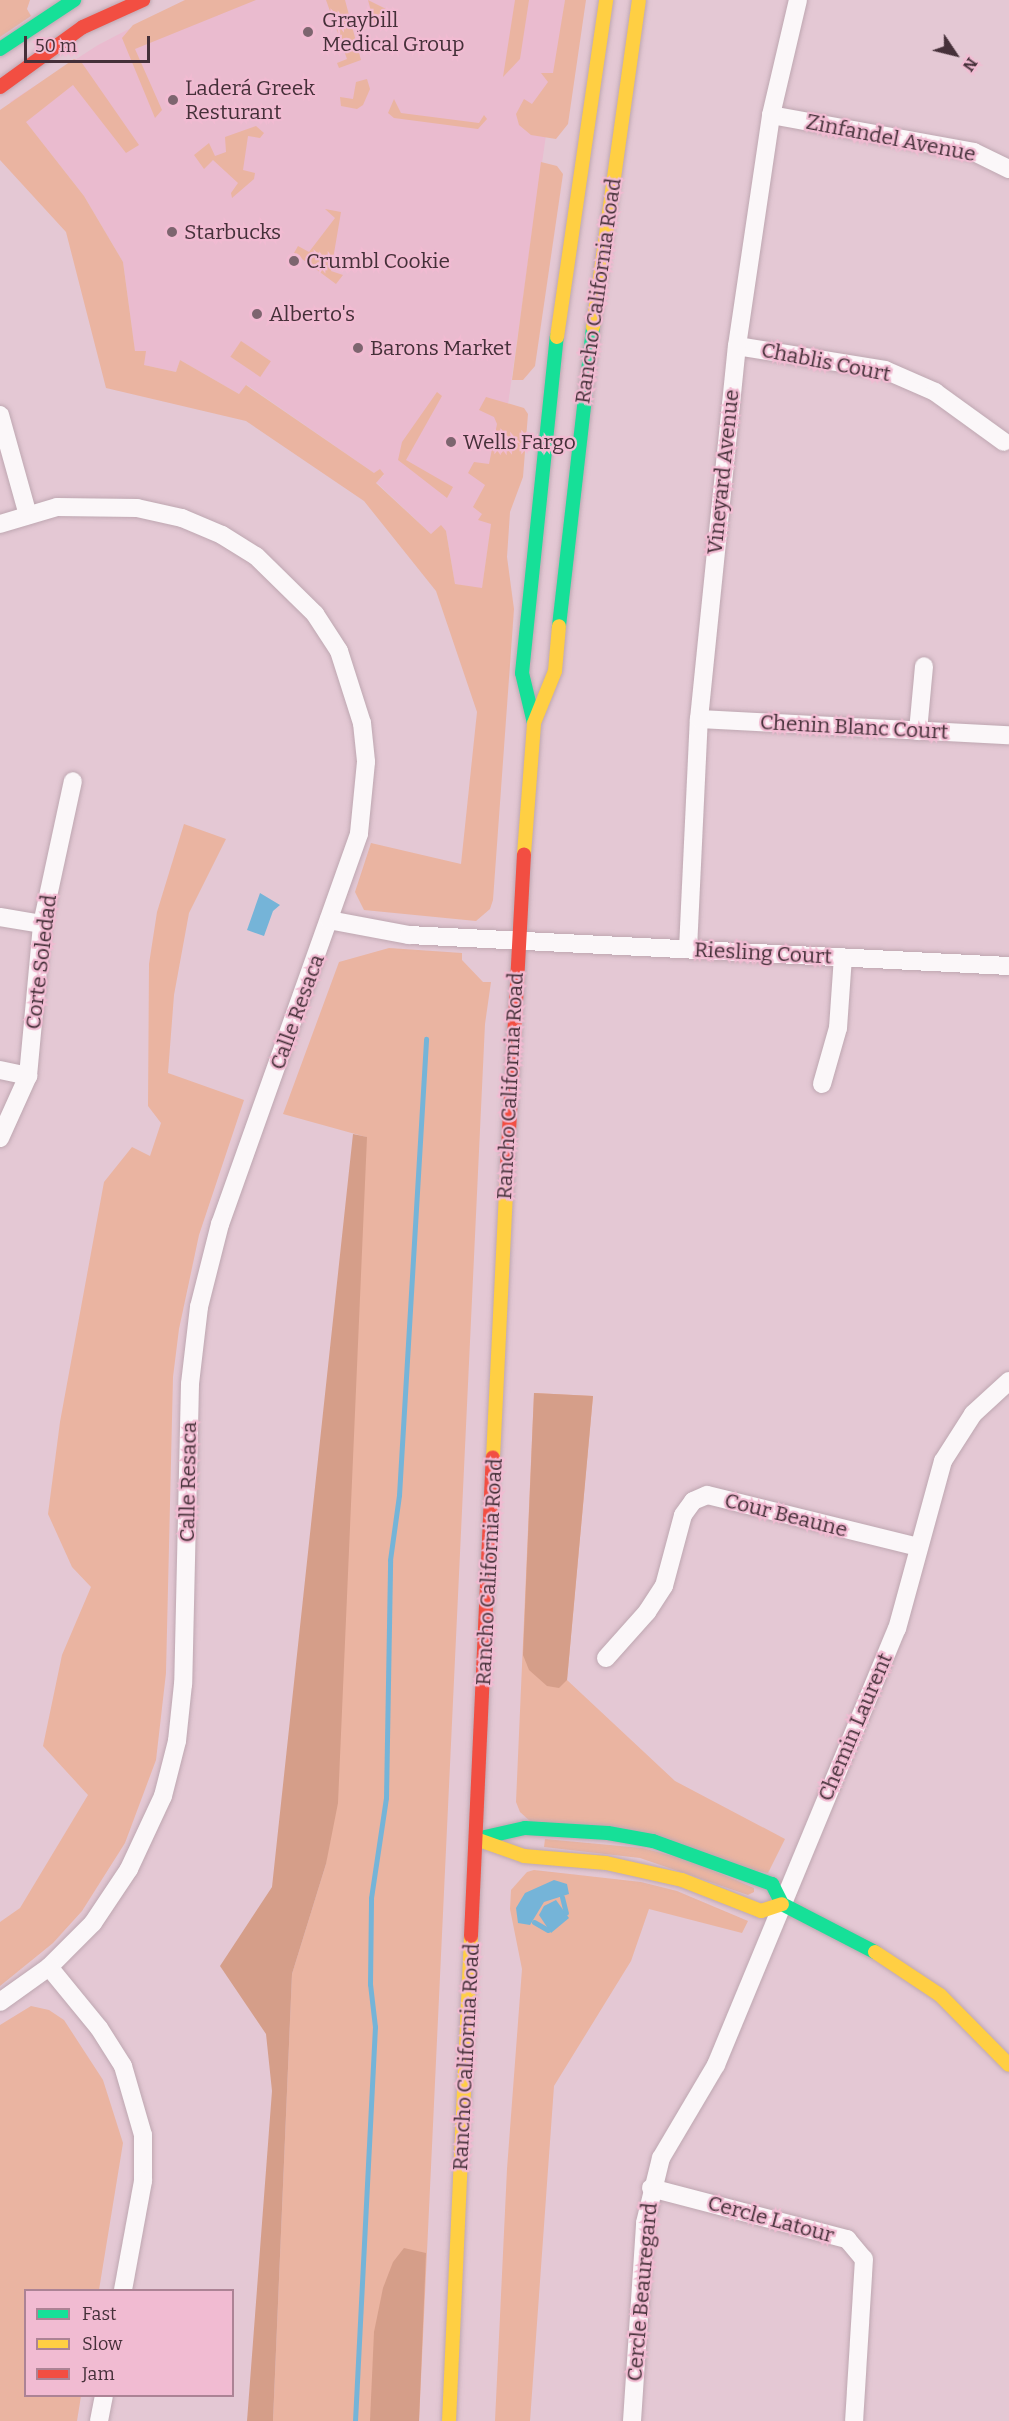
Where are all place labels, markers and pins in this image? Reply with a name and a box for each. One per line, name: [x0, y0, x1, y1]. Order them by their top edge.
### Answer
place label: Graybill Medical Group: [322, 7, 465, 57]
marker: Graybill Medical Group: [299, 23, 317, 41]
place label: Laderá Greek Resturant: [185, 75, 315, 125]
marker: Laderá Greek Resturant: [166, 93, 180, 107]
place label: Starbucks: [184, 219, 281, 245]
marker: Starbucks: [165, 225, 179, 239]
place label: Crumbl Cookie: [306, 248, 450, 274]
marker: Crumbl Cookie: [287, 254, 301, 268]
place label: Alberto's: [269, 301, 355, 327]
marker: Alberto's: [250, 307, 264, 321]
place label: Barons Market: [370, 335, 512, 361]
marker: Barons Market: [351, 341, 365, 355]
place label: Wells Fargo: [463, 429, 576, 455]
marker: Wells Fargo: [444, 435, 458, 449]

